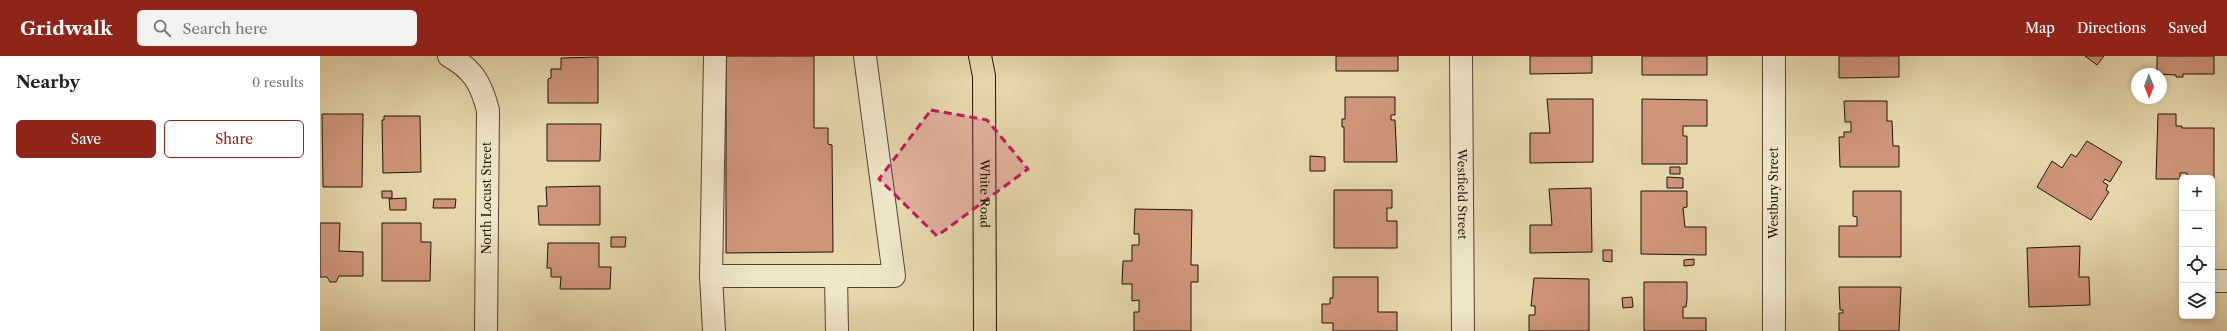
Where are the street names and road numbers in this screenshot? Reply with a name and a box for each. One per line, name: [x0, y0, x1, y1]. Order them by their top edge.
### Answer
street label: North Locust Street: [479, 141, 494, 254]
street label: Westbury Street: [1766, 147, 1781, 240]
street label: Westfield Street: [1455, 148, 1470, 240]
street label: White Road: [977, 158, 993, 229]

